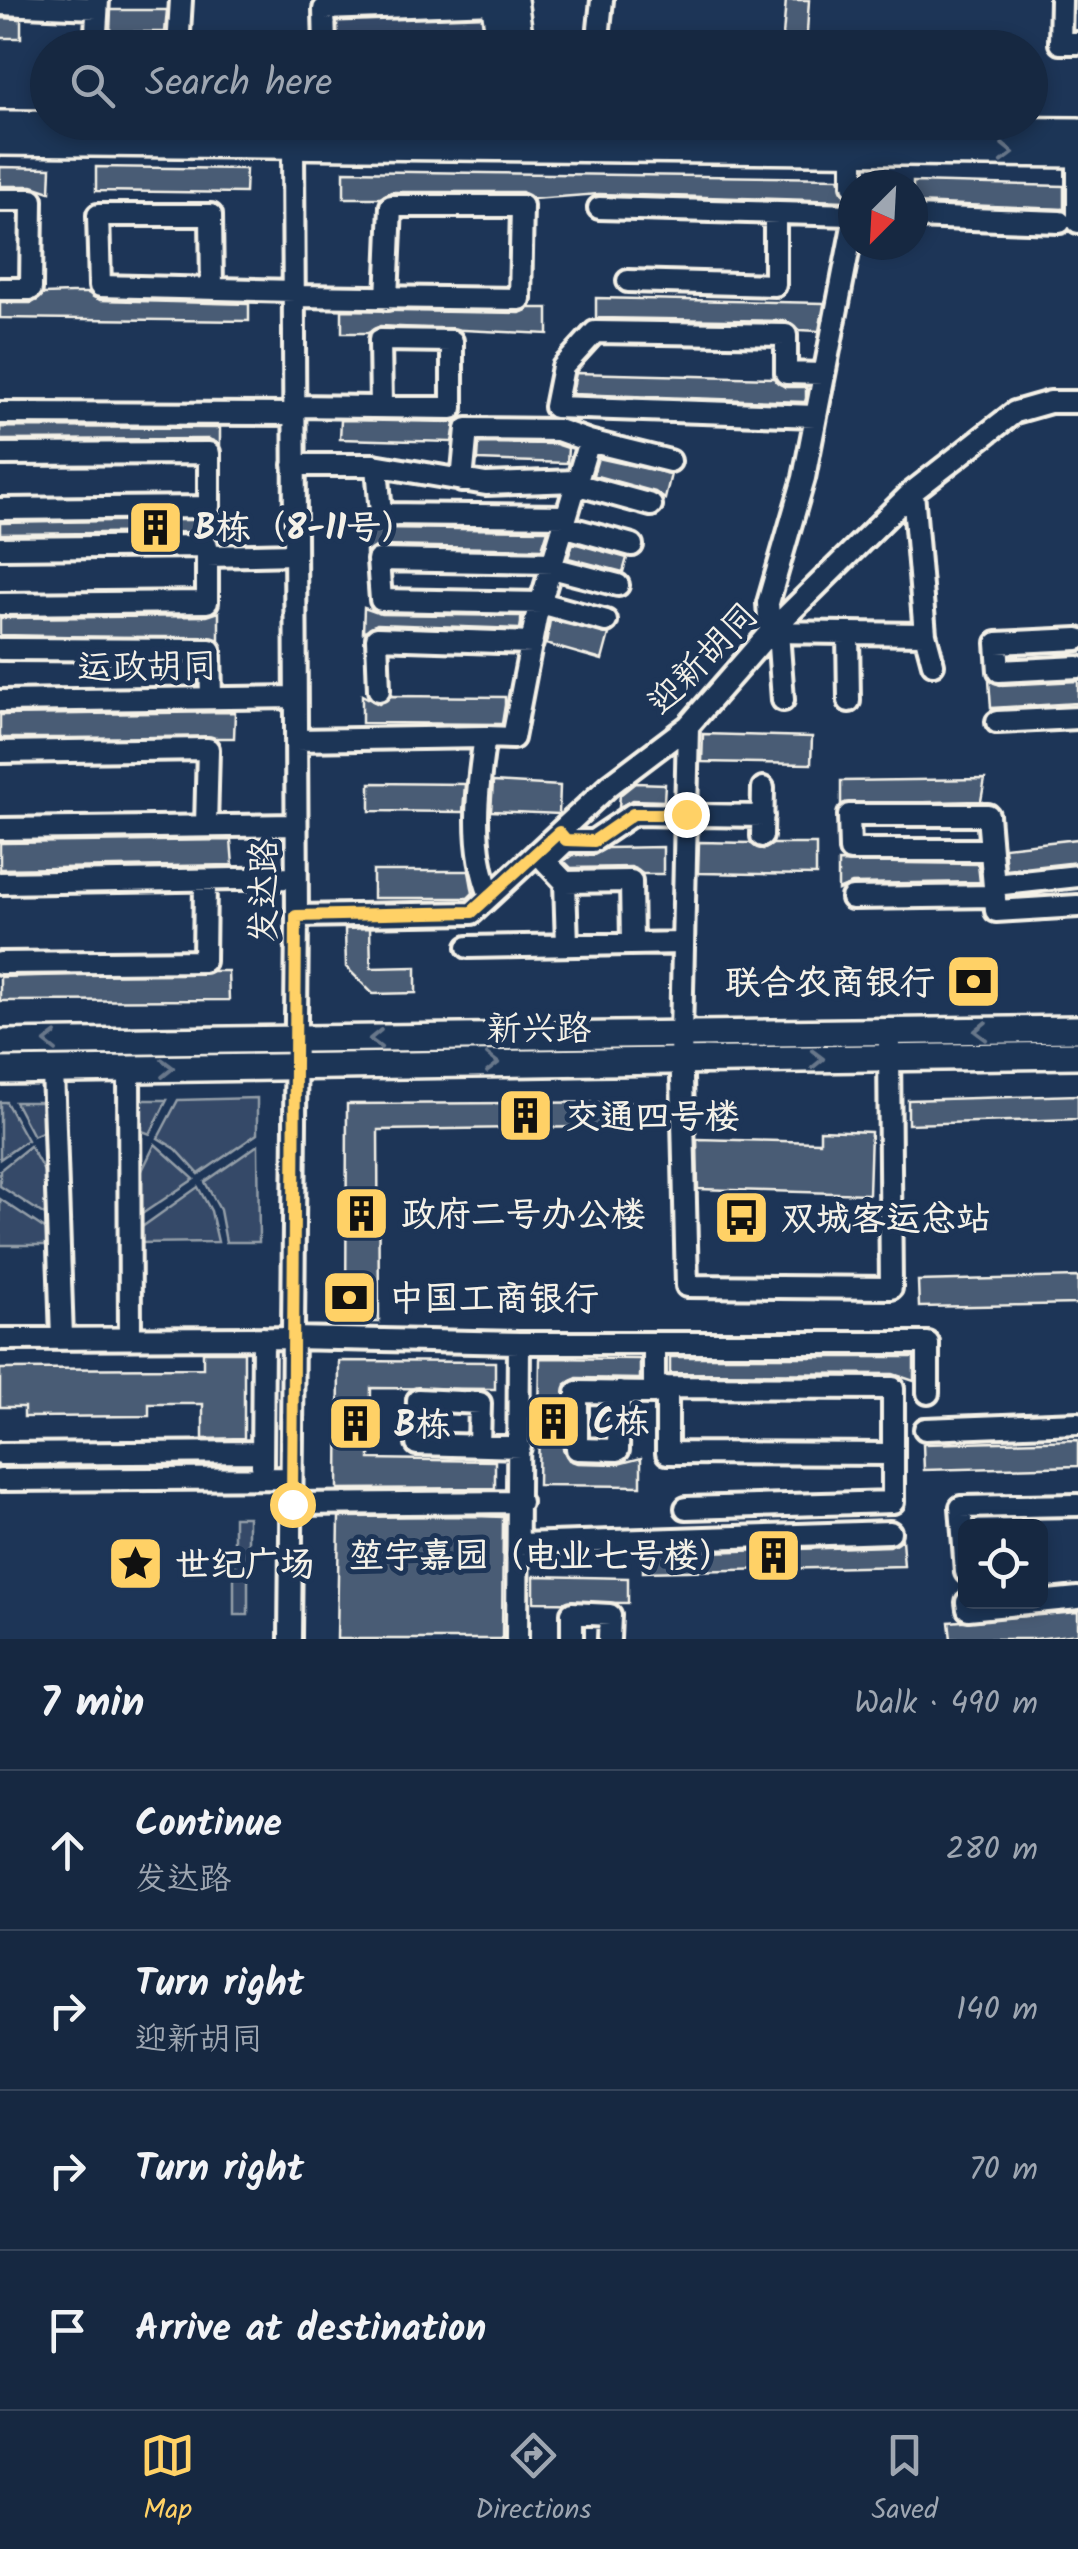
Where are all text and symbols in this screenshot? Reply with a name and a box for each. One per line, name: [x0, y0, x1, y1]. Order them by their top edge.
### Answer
search box: [30, 30, 1048, 140]
text: Search here: [145, 55, 332, 115]
icon: search: [65, 58, 120, 113]
one-way arrow: [1000, 142, 1016, 164]
north arrow: [838, 170, 928, 260]
building icon: B栋（8-11号）: [125, 497, 185, 557]
place label: B栋（8-11号）: [194, 502, 416, 558]
street label: 迎新胡同: [635, 590, 773, 730]
street label: 运政胡同: [77, 640, 218, 698]
route end: [664, 792, 710, 838]
street label: 发达路: [238, 838, 294, 944]
bank icon: 联合农商银行: [944, 952, 1004, 1012]
place label: 联合农商银行: [725, 957, 935, 1013]
street label: 新兴路: [486, 1003, 592, 1059]
one-way arrow: [972, 1020, 988, 1042]
one-way arrow: [367, 1029, 383, 1050]
one-way arrow: [42, 1031, 58, 1053]
one-way arrow: [810, 1049, 826, 1070]
one-way arrow: [486, 1052, 501, 1074]
one-way arrow: [160, 1057, 176, 1078]
building icon: 交通四号楼: [496, 1086, 556, 1146]
place label: 交通四号楼: [565, 1091, 740, 1147]
building icon: 政府二号办公楼: [332, 1184, 392, 1244]
bus stop icon: 双城客运总站: [712, 1188, 772, 1248]
place label: 政府二号办公楼: [401, 1189, 646, 1245]
place label: 双城客运总站: [781, 1193, 991, 1249]
bank icon: 中国工商银行: [320, 1268, 380, 1328]
place label: 中国工商银行: [389, 1273, 599, 1329]
building icon: C栋: [524, 1391, 584, 1451]
building icon: B栋: [325, 1394, 385, 1454]
place label: C栋: [593, 1396, 650, 1452]
place label: B栋: [394, 1399, 451, 1455]
route start: [270, 1482, 316, 1528]
map controls: [958, 1519, 1048, 1609]
button: locate: [958, 1519, 1048, 1609]
building icon: 堃宇嘉园（电业七号楼）: [743, 1525, 803, 1585]
place label: 堃宇嘉园（电业七号楼）: [349, 1530, 734, 1586]
place icon: 世纪广场: [106, 1534, 166, 1594]
place label: 世纪广场: [175, 1539, 315, 1595]
text: 7 min: [40, 1671, 145, 1738]
text: Walk · 490 m: [854, 1679, 1038, 1730]
text: Continue: [135, 1795, 282, 1855]
icon: ahead: [40, 1823, 95, 1878]
text: 280 m: [946, 1825, 1038, 1876]
text: 发达路: [135, 1855, 231, 1906]
text: Turn right: [135, 1955, 304, 2015]
icon: right: [40, 1983, 95, 2038]
text: 140 m: [956, 1985, 1038, 2036]
text: 迎新胡同: [135, 2015, 263, 2066]
text: Turn right: [135, 2140, 304, 2200]
icon: right: [40, 2143, 95, 2198]
text: 70 m: [969, 2145, 1038, 2196]
text: Arrive at destination: [135, 2300, 486, 2360]
icon: arrive: [40, 2303, 95, 2358]
tab: Map: [140, 2428, 195, 2533]
tab: Directions: [475, 2428, 591, 2533]
tab: Saved: [872, 2428, 938, 2533]

